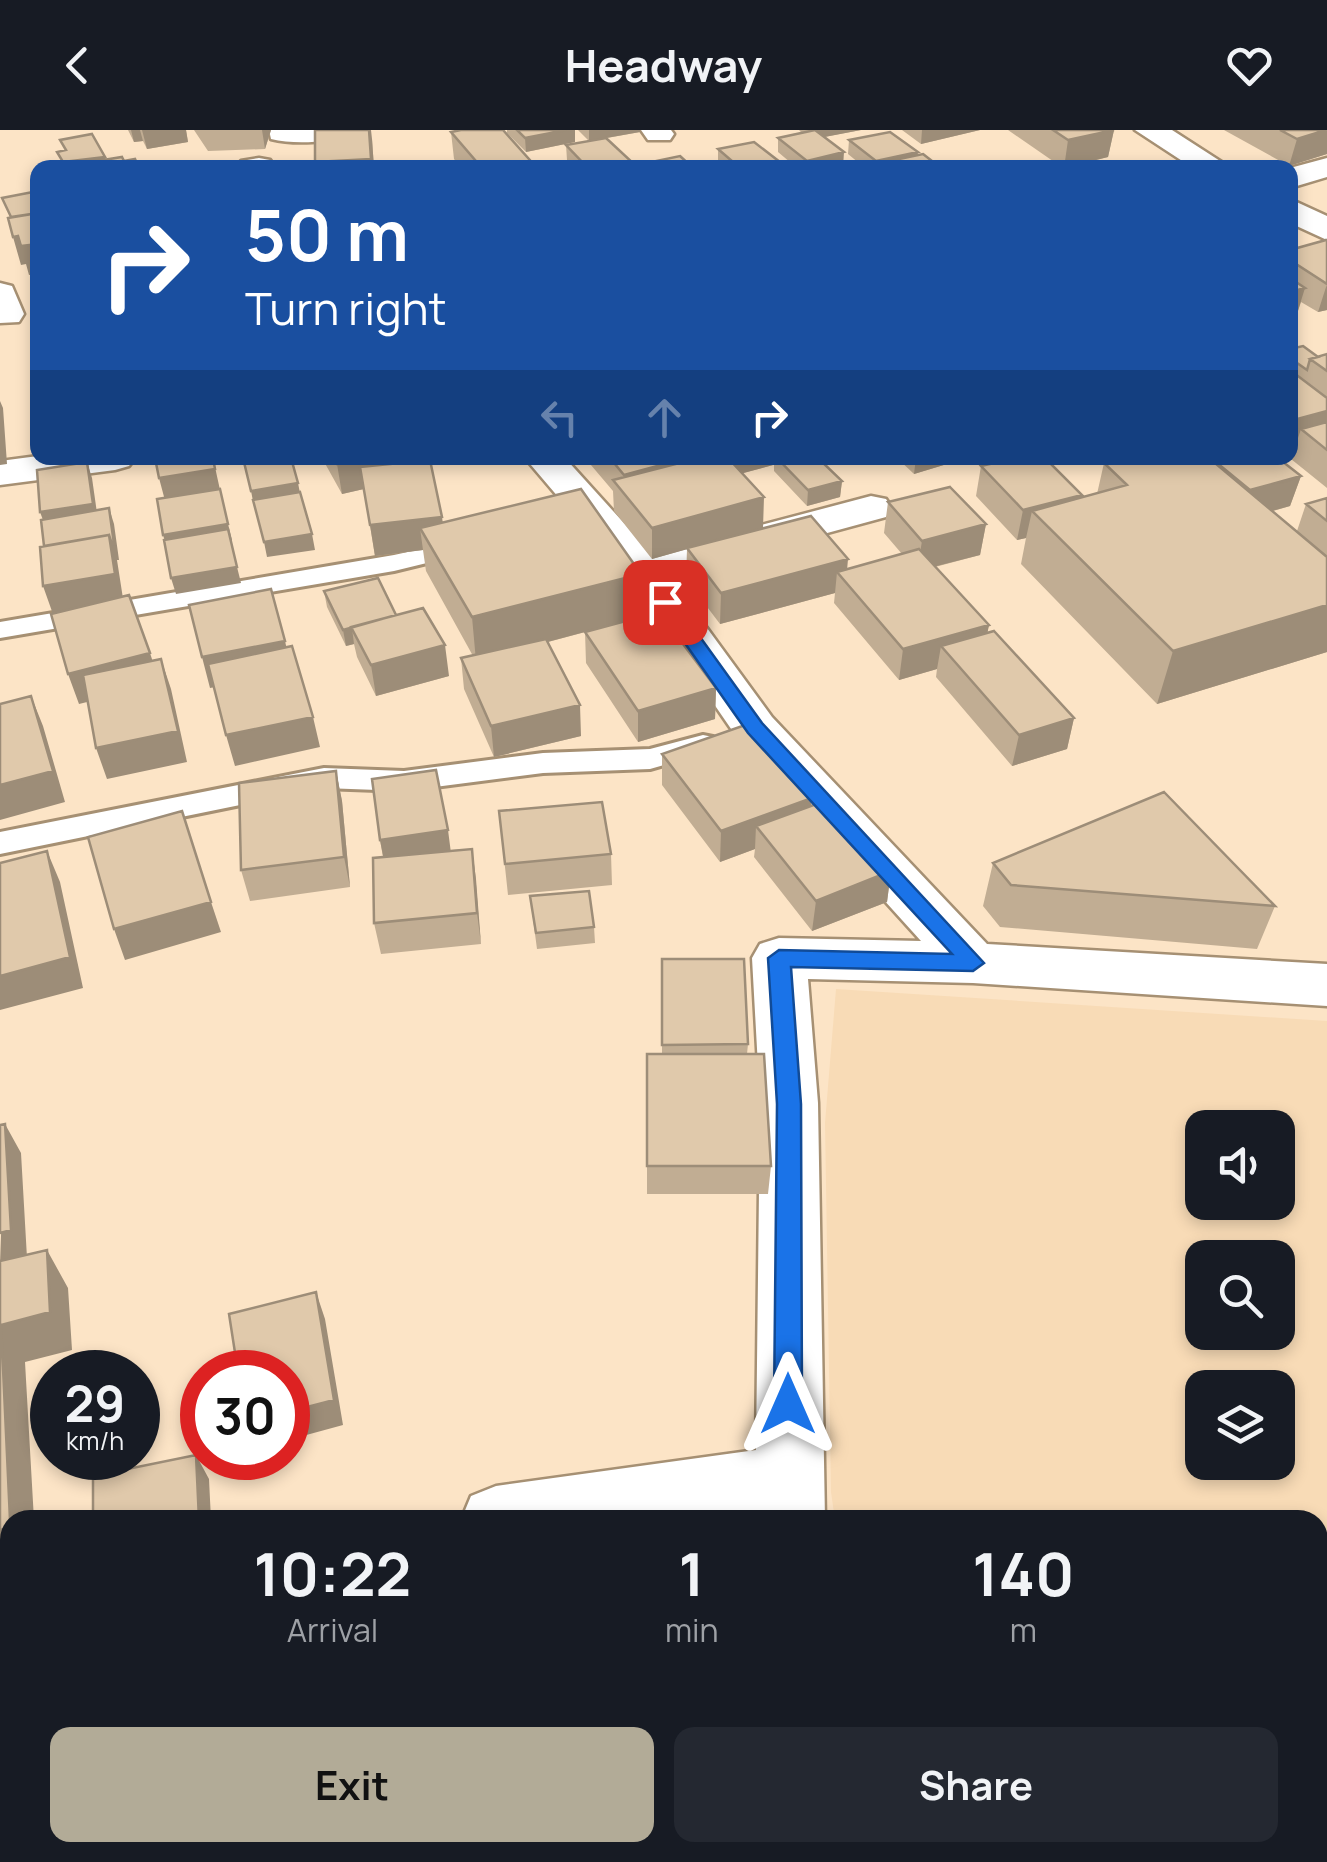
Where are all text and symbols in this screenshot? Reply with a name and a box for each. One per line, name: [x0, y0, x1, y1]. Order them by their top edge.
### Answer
text: Headway: [565, 34, 762, 96]
icon: back: [50, 38, 105, 93]
icon: heart: [1222, 38, 1277, 93]
text: 50 m: [245, 186, 409, 282]
icon: right: [80, 200, 210, 330]
text: Turn right: [245, 277, 446, 339]
icon: left: [532, 390, 587, 445]
icon: ahead: [637, 390, 692, 445]
icon: right: [742, 390, 797, 445]
pin: [623, 560, 708, 645]
icon: arrive: [638, 575, 693, 630]
map controls: [1185, 1110, 1295, 1480]
button: sound: [1185, 1110, 1295, 1220]
button: search: [1185, 1240, 1295, 1350]
speed limit sign: 30: [180, 1350, 310, 1480]
position arrow: [736, 1352, 840, 1456]
text: 29: [65, 1369, 125, 1437]
button: layers: [1185, 1370, 1295, 1480]
text: km/h: [66, 1423, 124, 1458]
text: 10:22: [254, 1532, 411, 1614]
text: 1: [679, 1532, 705, 1614]
text: 140: [972, 1532, 1074, 1614]
text: Arrival: [287, 1608, 378, 1652]
text: min: [665, 1608, 719, 1652]
text: m: [1010, 1608, 1037, 1652]
button: Exit: [50, 1727, 654, 1842]
button: Share: [674, 1727, 1278, 1842]

